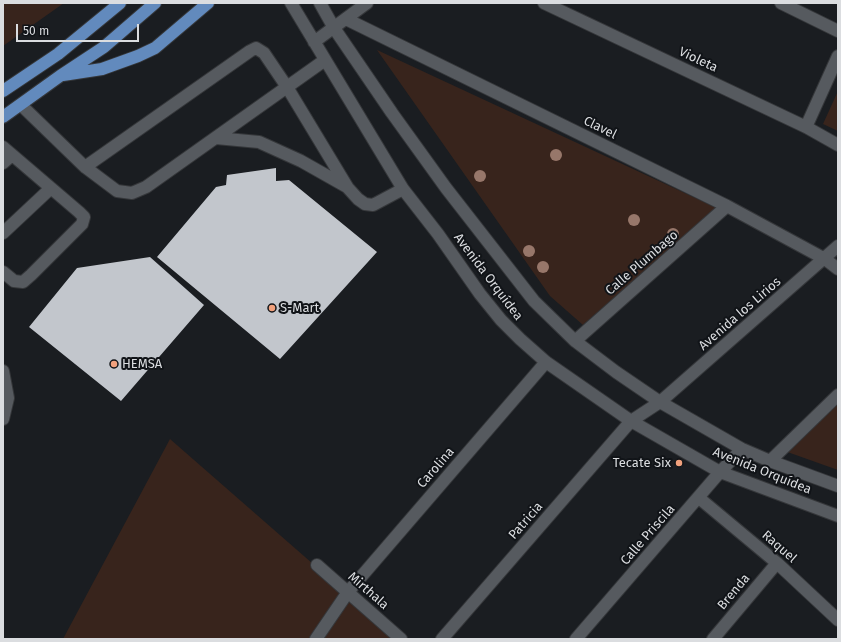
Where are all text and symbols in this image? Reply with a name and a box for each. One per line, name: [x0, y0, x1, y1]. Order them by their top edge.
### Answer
scale bar: [18, 16, 141, 42]
text: 50 m: [23, 24, 49, 38]
street label: Violeta: [676, 44, 720, 76]
street label: Clavel: [581, 113, 619, 143]
street label: Calle Plumbago: [603, 227, 681, 299]
street label: Avenida Orquídea: [450, 230, 526, 324]
street label: Avenida los Lirios: [696, 274, 784, 354]
place label: S-Mart: [280, 300, 319, 316]
marker: S-Mart: [267, 303, 277, 313]
place label: HEMSA: [122, 356, 162, 372]
marker: HEMSA: [109, 359, 119, 369]
street label: Avenida Orquídea: [710, 444, 814, 498]
street label: Carolina: [414, 445, 458, 491]
place label: Tecate Six: [613, 455, 671, 471]
marker: Tecate Six: [674, 458, 684, 468]
street label: Patricia: [506, 499, 546, 543]
street label: Calle Priscila: [618, 502, 678, 568]
street label: Raquel: [758, 528, 800, 566]
street label: Mirthala: [344, 569, 392, 613]
street label: Brenda: [715, 571, 753, 613]

